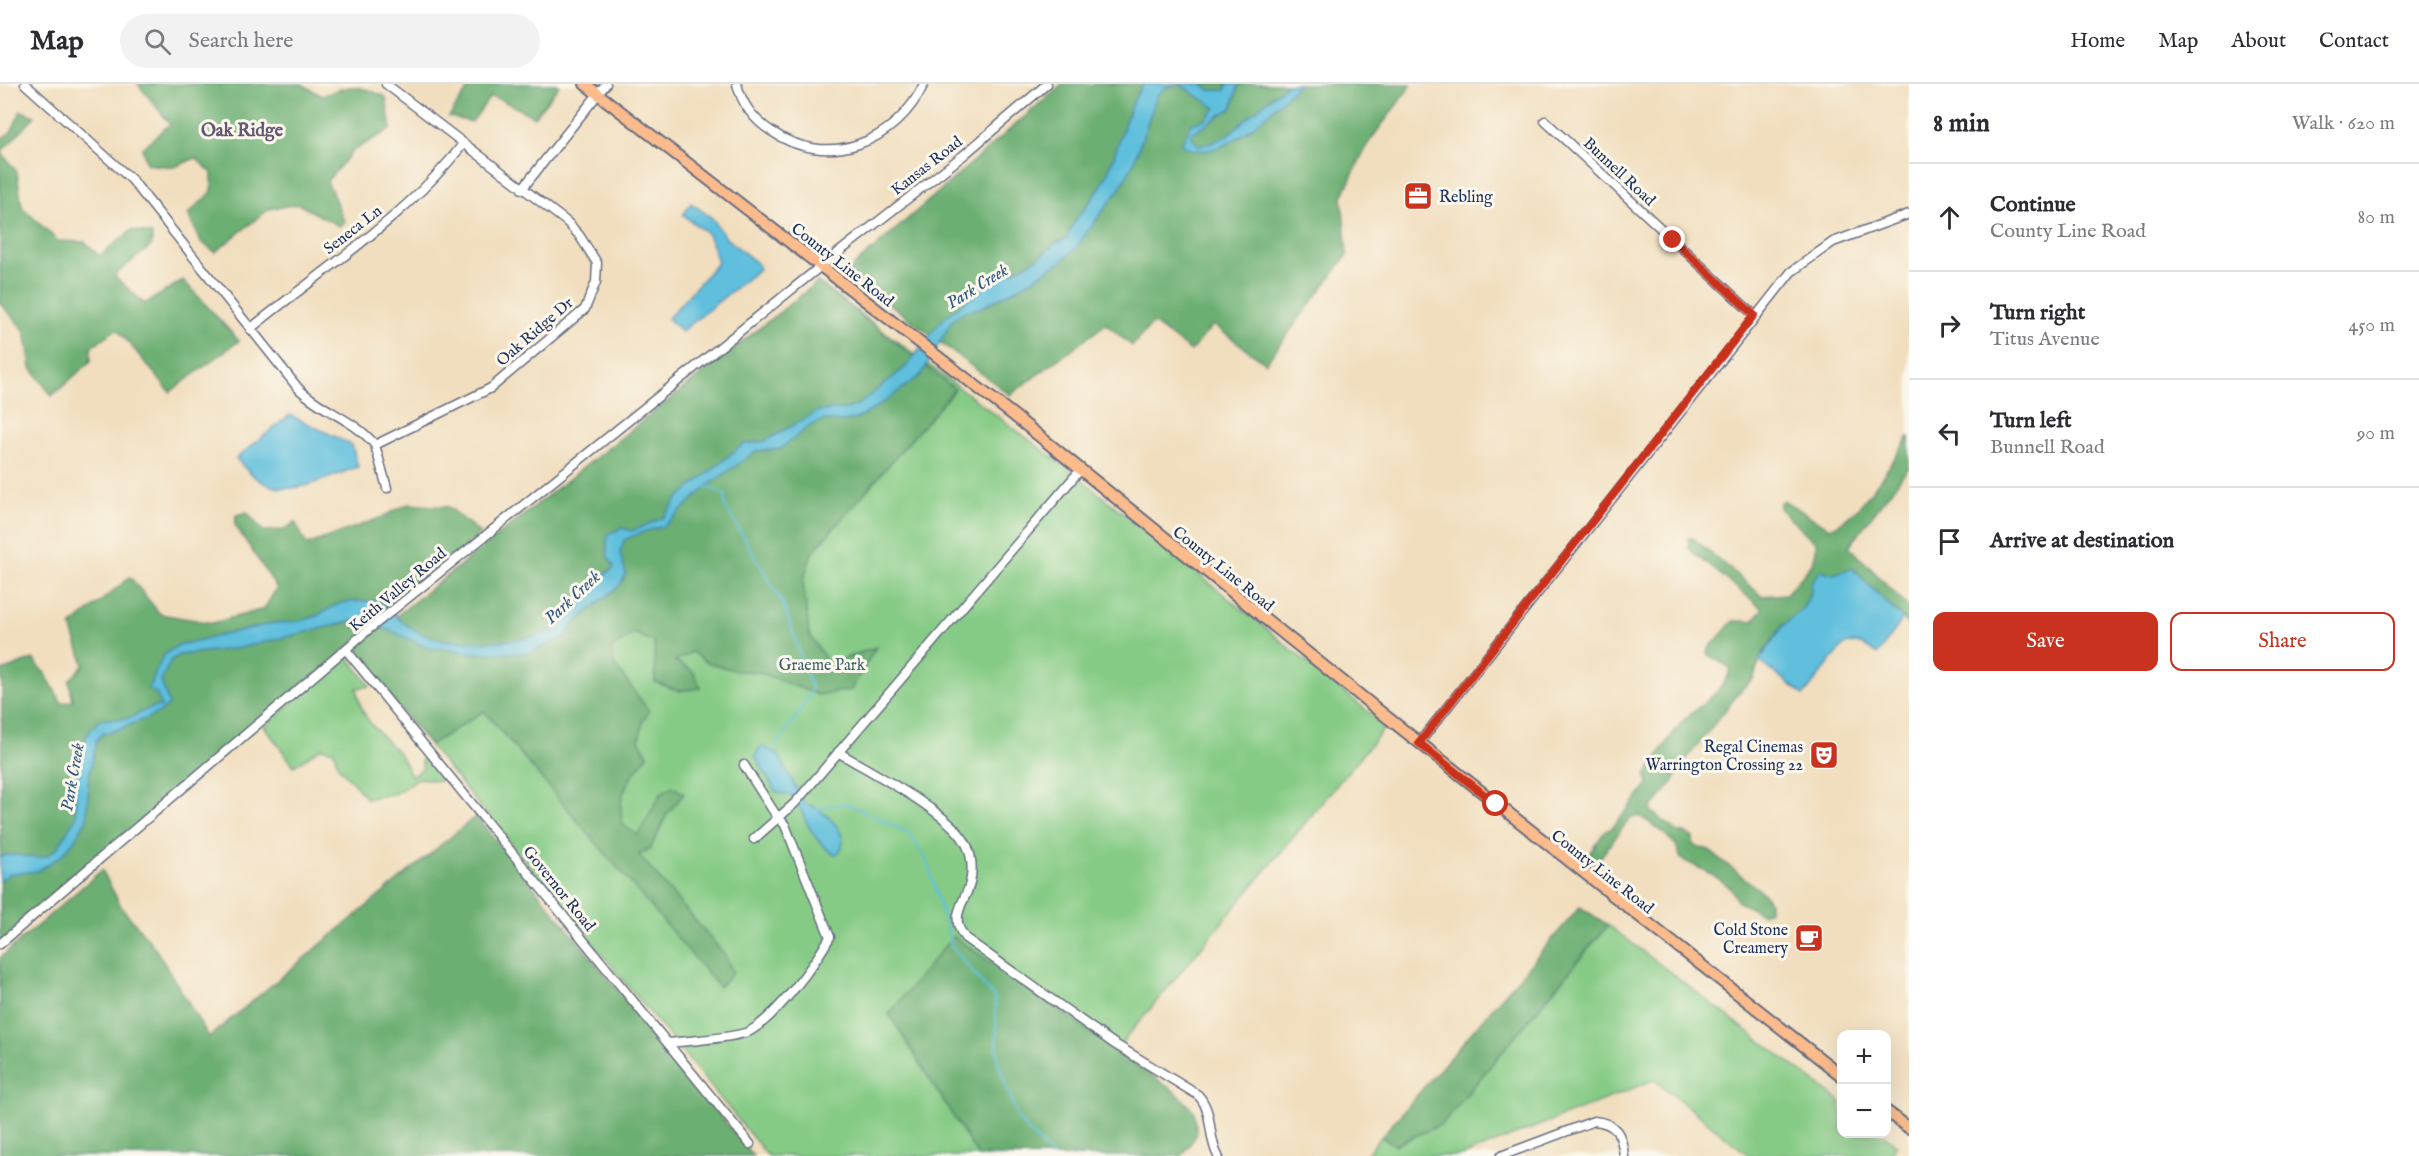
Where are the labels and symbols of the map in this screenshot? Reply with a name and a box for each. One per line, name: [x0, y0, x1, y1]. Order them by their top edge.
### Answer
district label: Oak Ridge: [201, 120, 284, 143]
street label: Kansas Road: [888, 132, 967, 201]
street label: Bunnell Road: [1578, 134, 1659, 211]
office icon: Rebling: [1402, 180, 1434, 212]
place label: Rebling: [1439, 188, 1493, 208]
street label: Seneca Ln: [320, 201, 387, 260]
street label: County Line Road: [786, 219, 897, 312]
route end: [1659, 226, 1685, 252]
water label: Park Creek: [943, 259, 1013, 315]
street label: Oak Ridge Dr: [493, 294, 578, 371]
street label: County Line Road: [1168, 523, 1278, 617]
street label: Keith Valley Road: [346, 544, 451, 637]
water label: Park Creek: [540, 566, 606, 630]
park label: Graeme Park: [779, 656, 866, 676]
place label: Regal Cinemas Warrington Crossing 22: [1645, 738, 1803, 776]
theatre icon: Regal Cinemas Warrington Crossing 22: [1808, 739, 1840, 771]
water label: Park Creek: [56, 741, 91, 813]
route start: [1482, 790, 1508, 816]
street label: County Line Road: [1546, 826, 1657, 919]
street label: Governor Road: [518, 843, 599, 936]
place label: Cold Stone Creamery: [1714, 921, 1788, 959]
cafe icon: Cold Stone Creamery: [1793, 922, 1825, 954]

